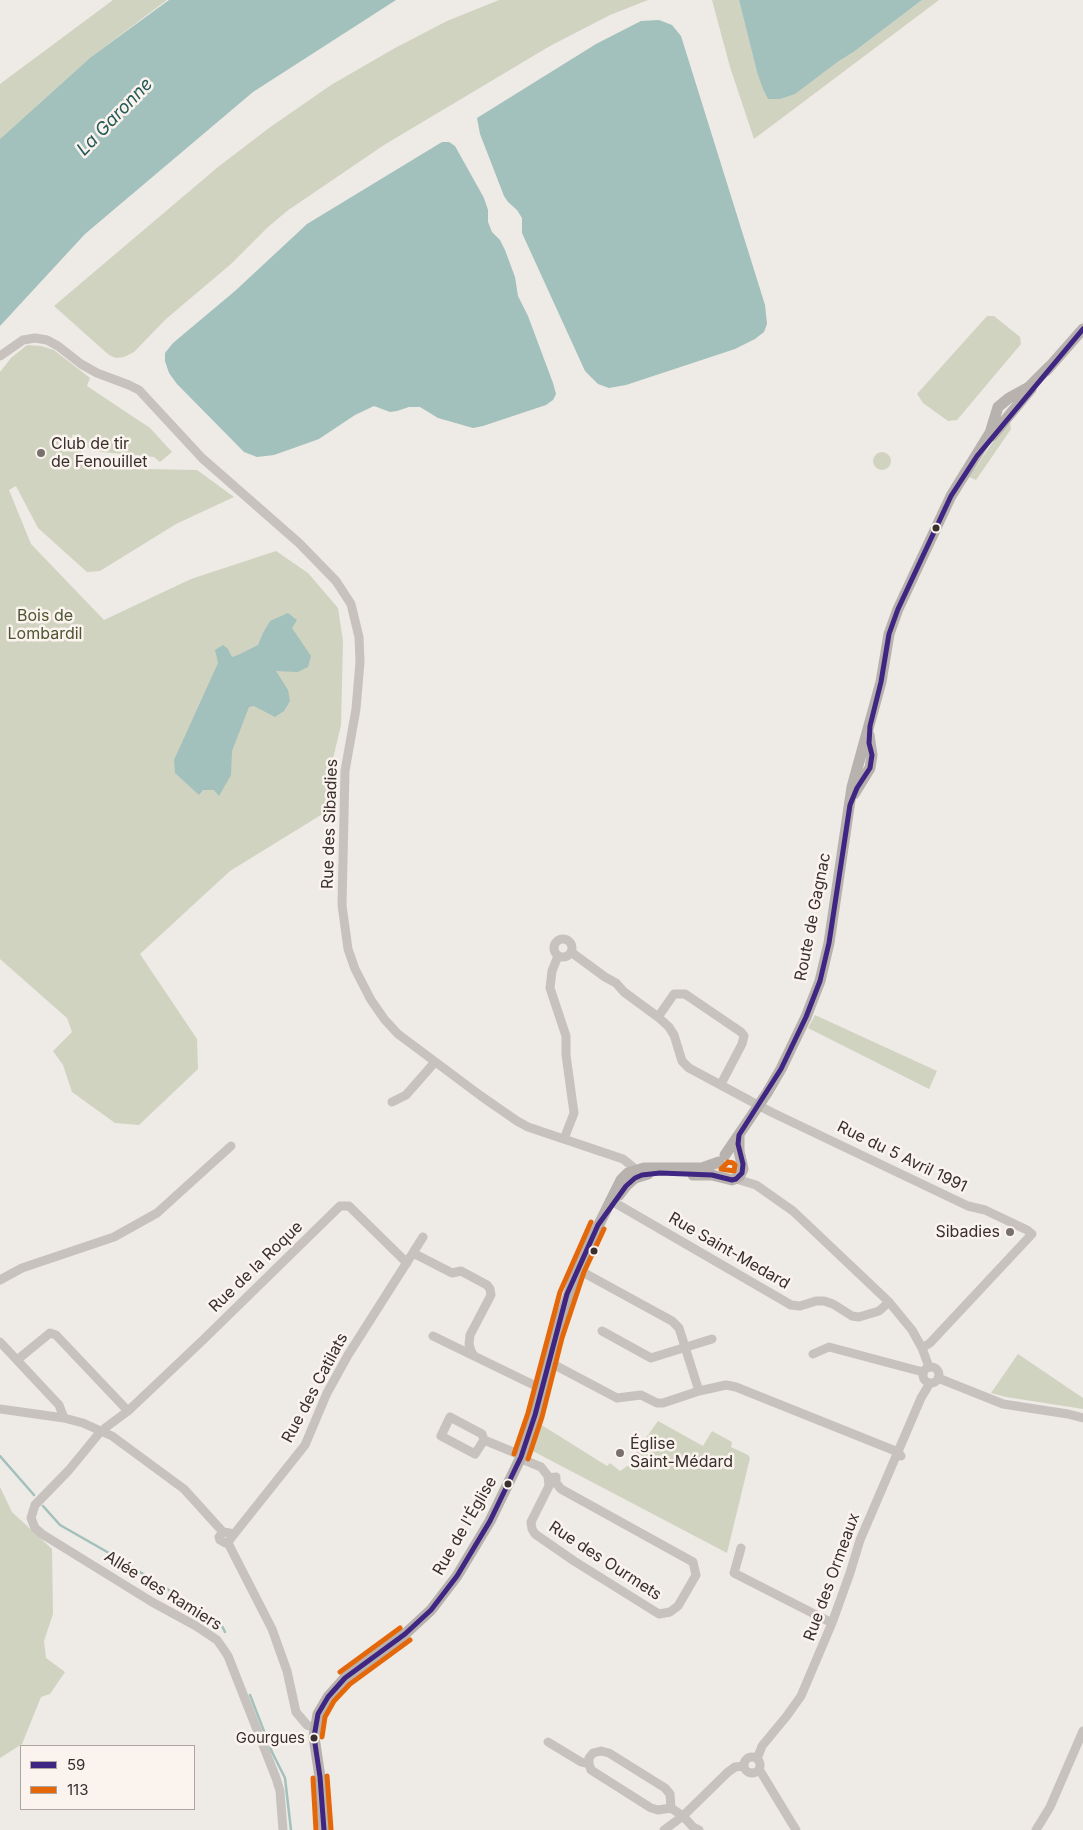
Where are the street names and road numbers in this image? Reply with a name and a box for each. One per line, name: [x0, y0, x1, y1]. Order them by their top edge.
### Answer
street label: Rue des Sibadies: [318, 759, 342, 889]
street label: Route de Gagnac: [791, 851, 835, 983]
street label: Rue du 5 Avril 1991: [834, 1117, 970, 1197]
street label: Rue Saint-Medard: [665, 1209, 793, 1293]
street label: Rue de la Roque: [205, 1217, 307, 1317]
street label: Rue des Catilats: [278, 1330, 352, 1446]
street label: Rue de l'Église: [429, 1473, 501, 1579]
street label: Rue des Ormeaux: [800, 1510, 864, 1644]
street label: Rue des Ourmets: [545, 1517, 665, 1605]
street label: Allée des Ramiers: [101, 1547, 225, 1635]

